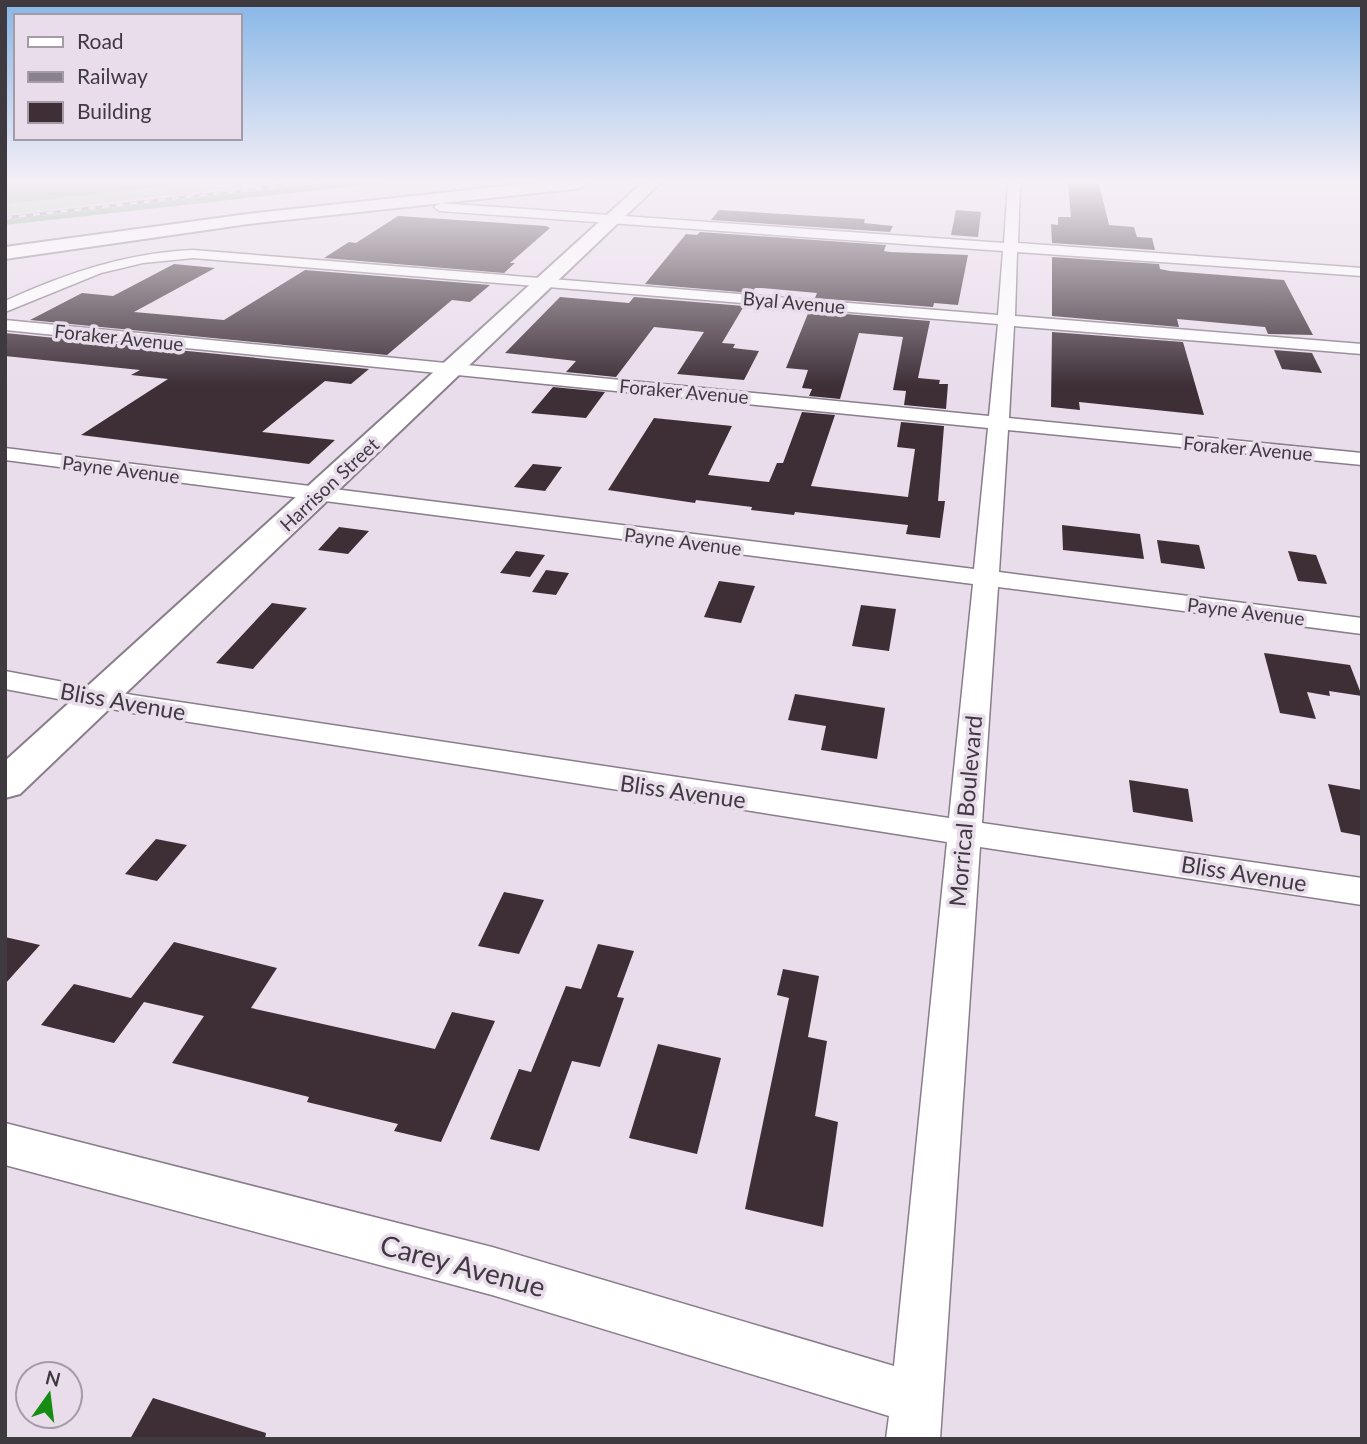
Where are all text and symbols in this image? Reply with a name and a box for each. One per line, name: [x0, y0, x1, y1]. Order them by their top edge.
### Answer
legend: [14, 14, 242, 140]
text: Road: [77, 28, 124, 53]
text: Railway: [77, 63, 148, 88]
text: Building: [77, 98, 152, 123]
street label: Byal Avenue: [742, 286, 846, 318]
street label: Foraker Avenue: [53, 319, 185, 355]
street label: Foraker Avenue: [618, 374, 750, 408]
street label: Foraker Avenue: [1182, 431, 1314, 465]
street label: Harrison Street: [275, 432, 383, 536]
street label: Payne Avenue: [61, 450, 181, 488]
street label: Payne Avenue: [623, 522, 743, 560]
street label: Payne Avenue: [1186, 592, 1306, 630]
street label: Bliss Avenue: [58, 676, 188, 726]
street label: Morrical Boulevard: [943, 714, 987, 908]
street label: Bliss Avenue: [618, 768, 748, 814]
street label: Bliss Avenue: [1179, 849, 1309, 897]
street label: Carey Avenue: [377, 1227, 549, 1303]
north arrow: [14, 1360, 84, 1430]
text: N: [43, 1365, 63, 1391]

